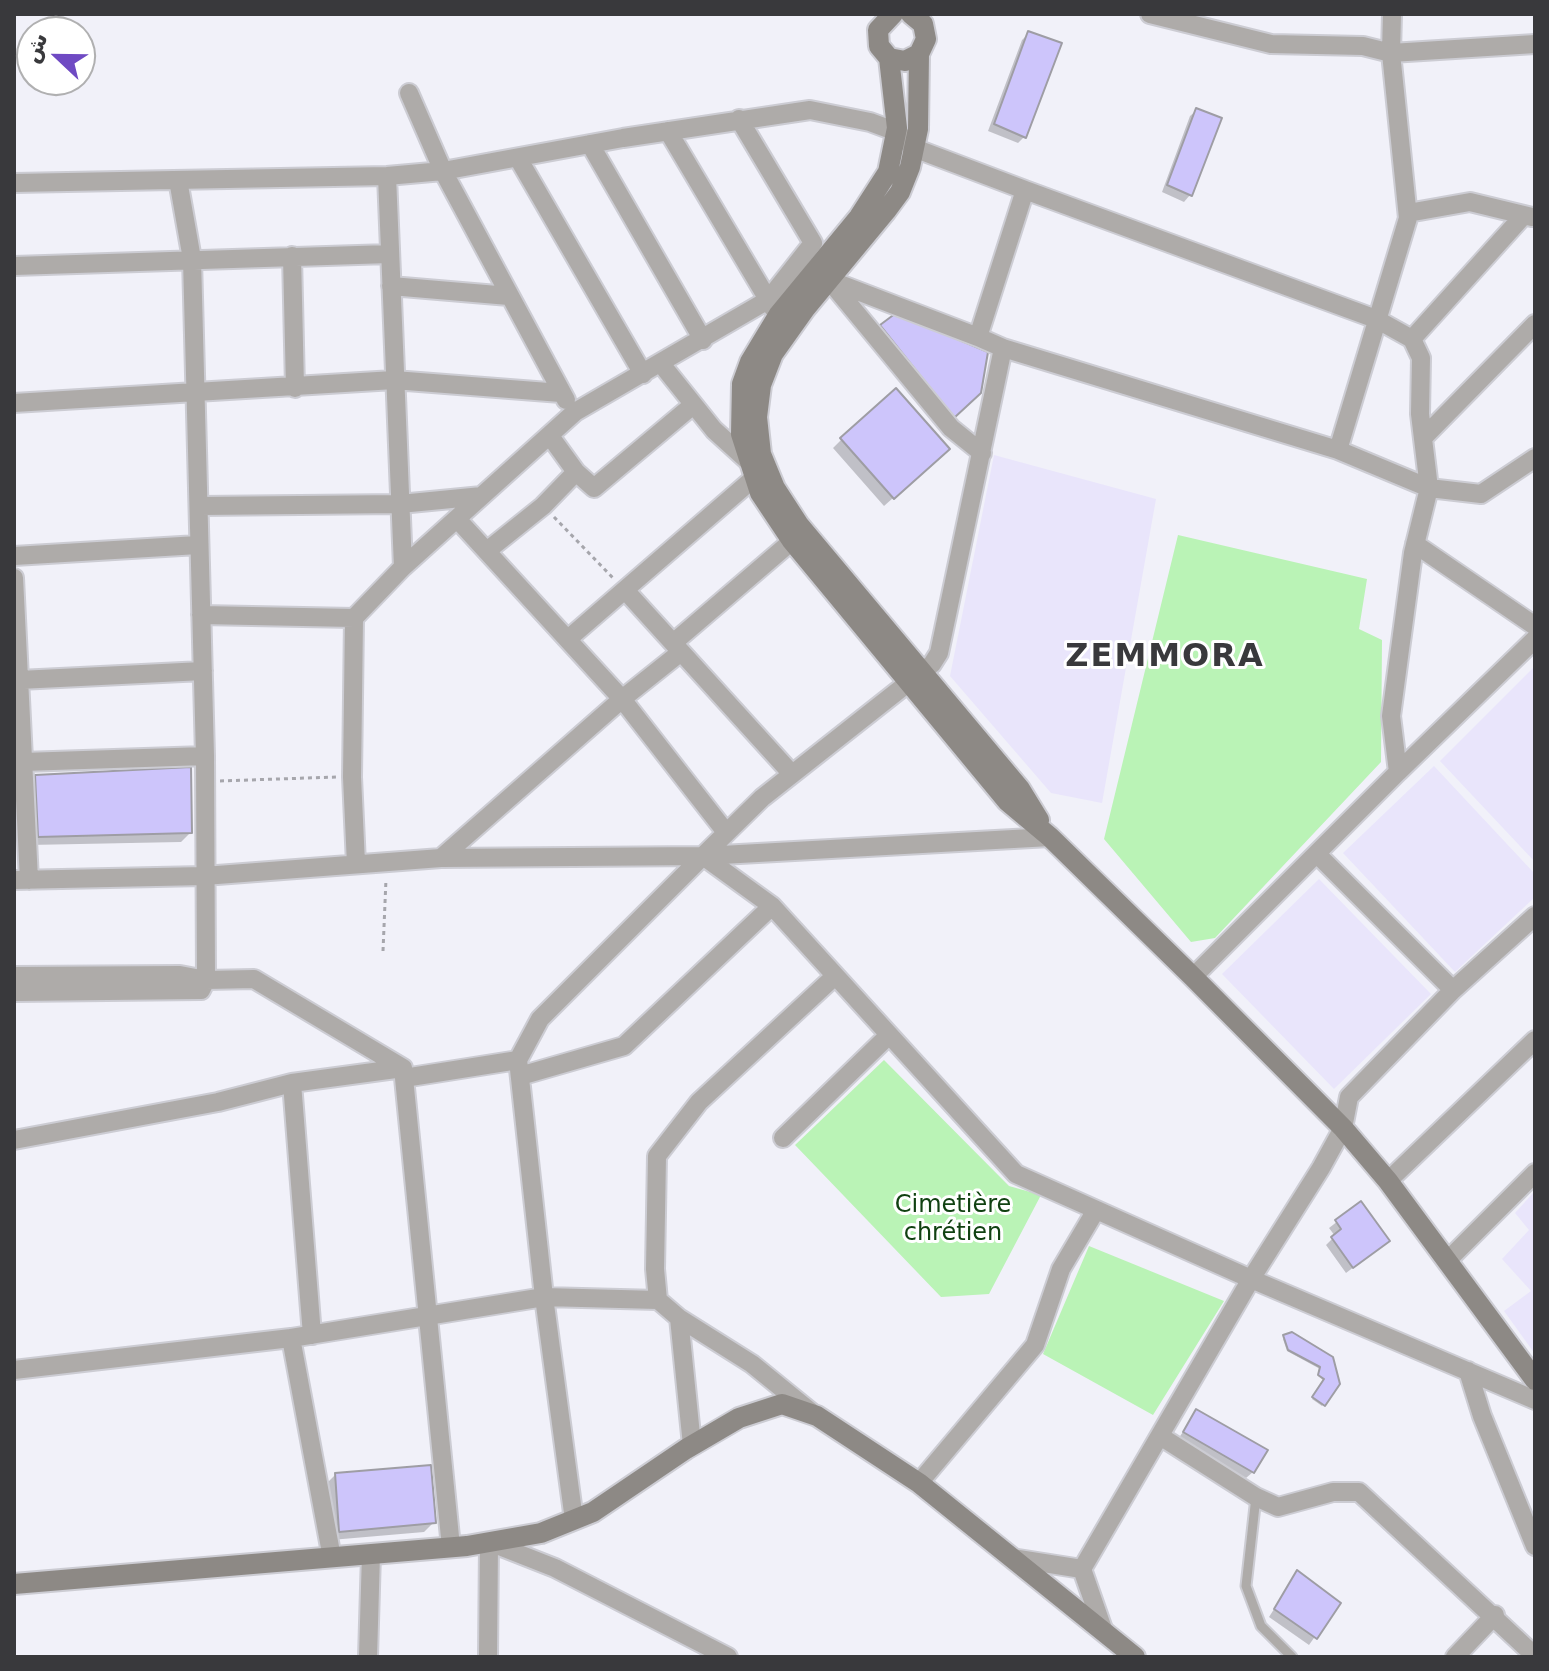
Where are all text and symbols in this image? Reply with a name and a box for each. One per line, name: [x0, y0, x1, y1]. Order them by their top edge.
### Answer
north arrow: [16, 16, 96, 96]
text: ش: [18, 29, 52, 66]
district label: ZEMMORA: [1065, 639, 1265, 677]
park label: Cimetière chrétien: [895, 1192, 1011, 1248]

